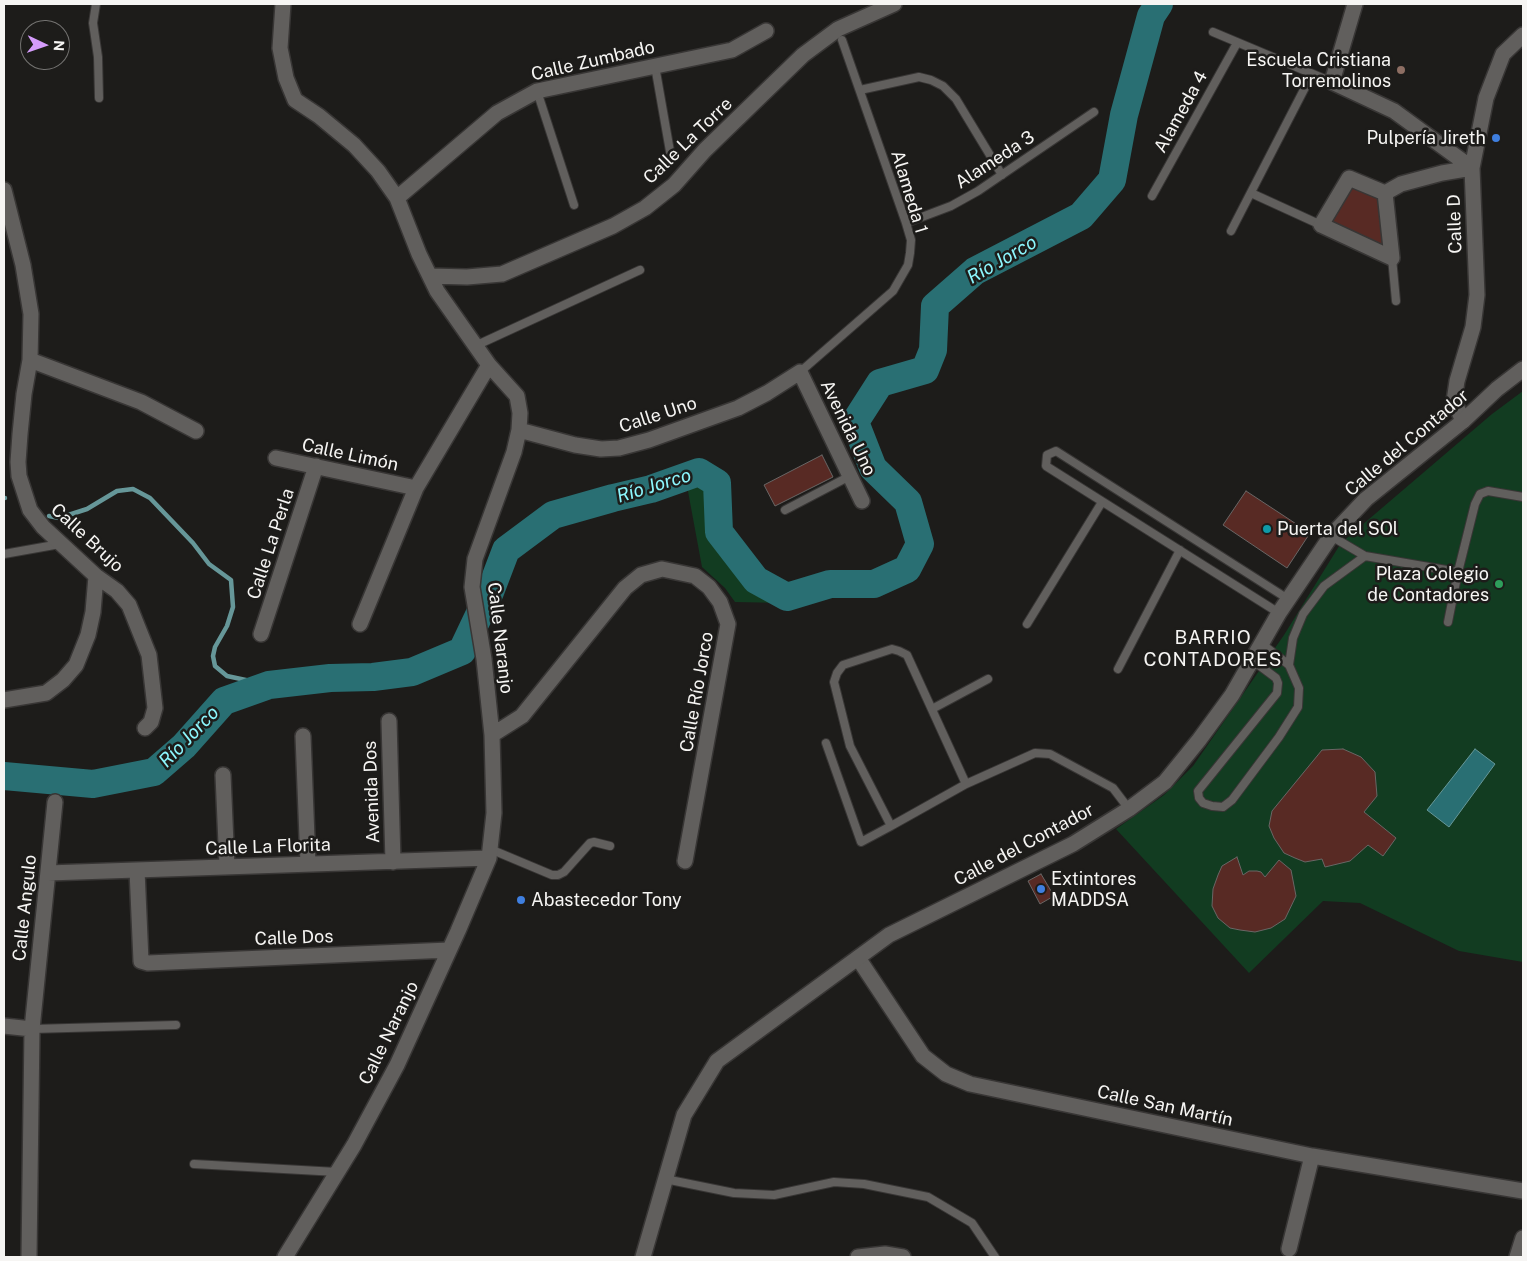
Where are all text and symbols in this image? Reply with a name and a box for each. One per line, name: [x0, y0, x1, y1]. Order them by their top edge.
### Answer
north arrow: [20, 20, 70, 70]
street label: Calle Zumbado: [529, 36, 657, 86]
text: N: [51, 40, 67, 52]
place label: Escuela Cristiana Torremolinos: [1246, 49, 1391, 92]
marker: Escuela Cristiana Torremolinos: [1395, 64, 1407, 76]
street label: Alameda 4: [1150, 67, 1212, 157]
street label: Calle La Torre: [639, 93, 737, 189]
street label: Alameda 3: [951, 126, 1039, 194]
place label: Pulpería Jireth: [1366, 127, 1486, 149]
marker: Pulpería Jireth: [1490, 132, 1502, 144]
street label: Alameda 1: [886, 148, 932, 236]
street label: Calle D: [1443, 194, 1467, 254]
water label: Río Jorco: [963, 231, 1041, 289]
street label: Avenida Uno: [816, 377, 880, 479]
street label: Calle del Contador: [1341, 385, 1473, 501]
street label: Calle Uno: [617, 392, 699, 438]
street label: Calle Limón: [300, 434, 400, 476]
water label: Río Jorco: [614, 464, 694, 508]
street label: Calle La Perla: [243, 486, 299, 602]
street label: Calle Brujo: [46, 499, 128, 577]
place label: Puerta del SOl: [1277, 518, 1398, 540]
marker: Puerta del SOl: [1261, 523, 1273, 535]
place label: Plaza Colegio de Contadores: [1367, 563, 1489, 606]
marker: Plaza Colegio de Contadores: [1493, 578, 1505, 590]
street label: Calle Naranjo: [482, 581, 518, 695]
district label: BARRIO CONTADORES: [1142, 627, 1284, 671]
street label: Calle Río Jorco: [676, 630, 718, 754]
water label: Río Jorco: [154, 702, 224, 772]
street label: Avenida Dos: [359, 740, 385, 844]
street label: Calle del Contador: [950, 799, 1098, 891]
street label: Calle La Florita: [205, 834, 331, 860]
street label: Calle Angulo: [9, 854, 41, 962]
place label: Extintores MADDSA: [1051, 868, 1136, 911]
marker: Extintores MADDSA: [1035, 883, 1047, 895]
place label: Abastecedor Tony: [531, 889, 682, 911]
marker: Abastecedor Tony: [515, 894, 527, 906]
street label: Calle Dos: [254, 926, 334, 950]
street label: Calle Naranjo: [355, 978, 423, 1088]
street label: Calle San Martín: [1095, 1081, 1235, 1131]

